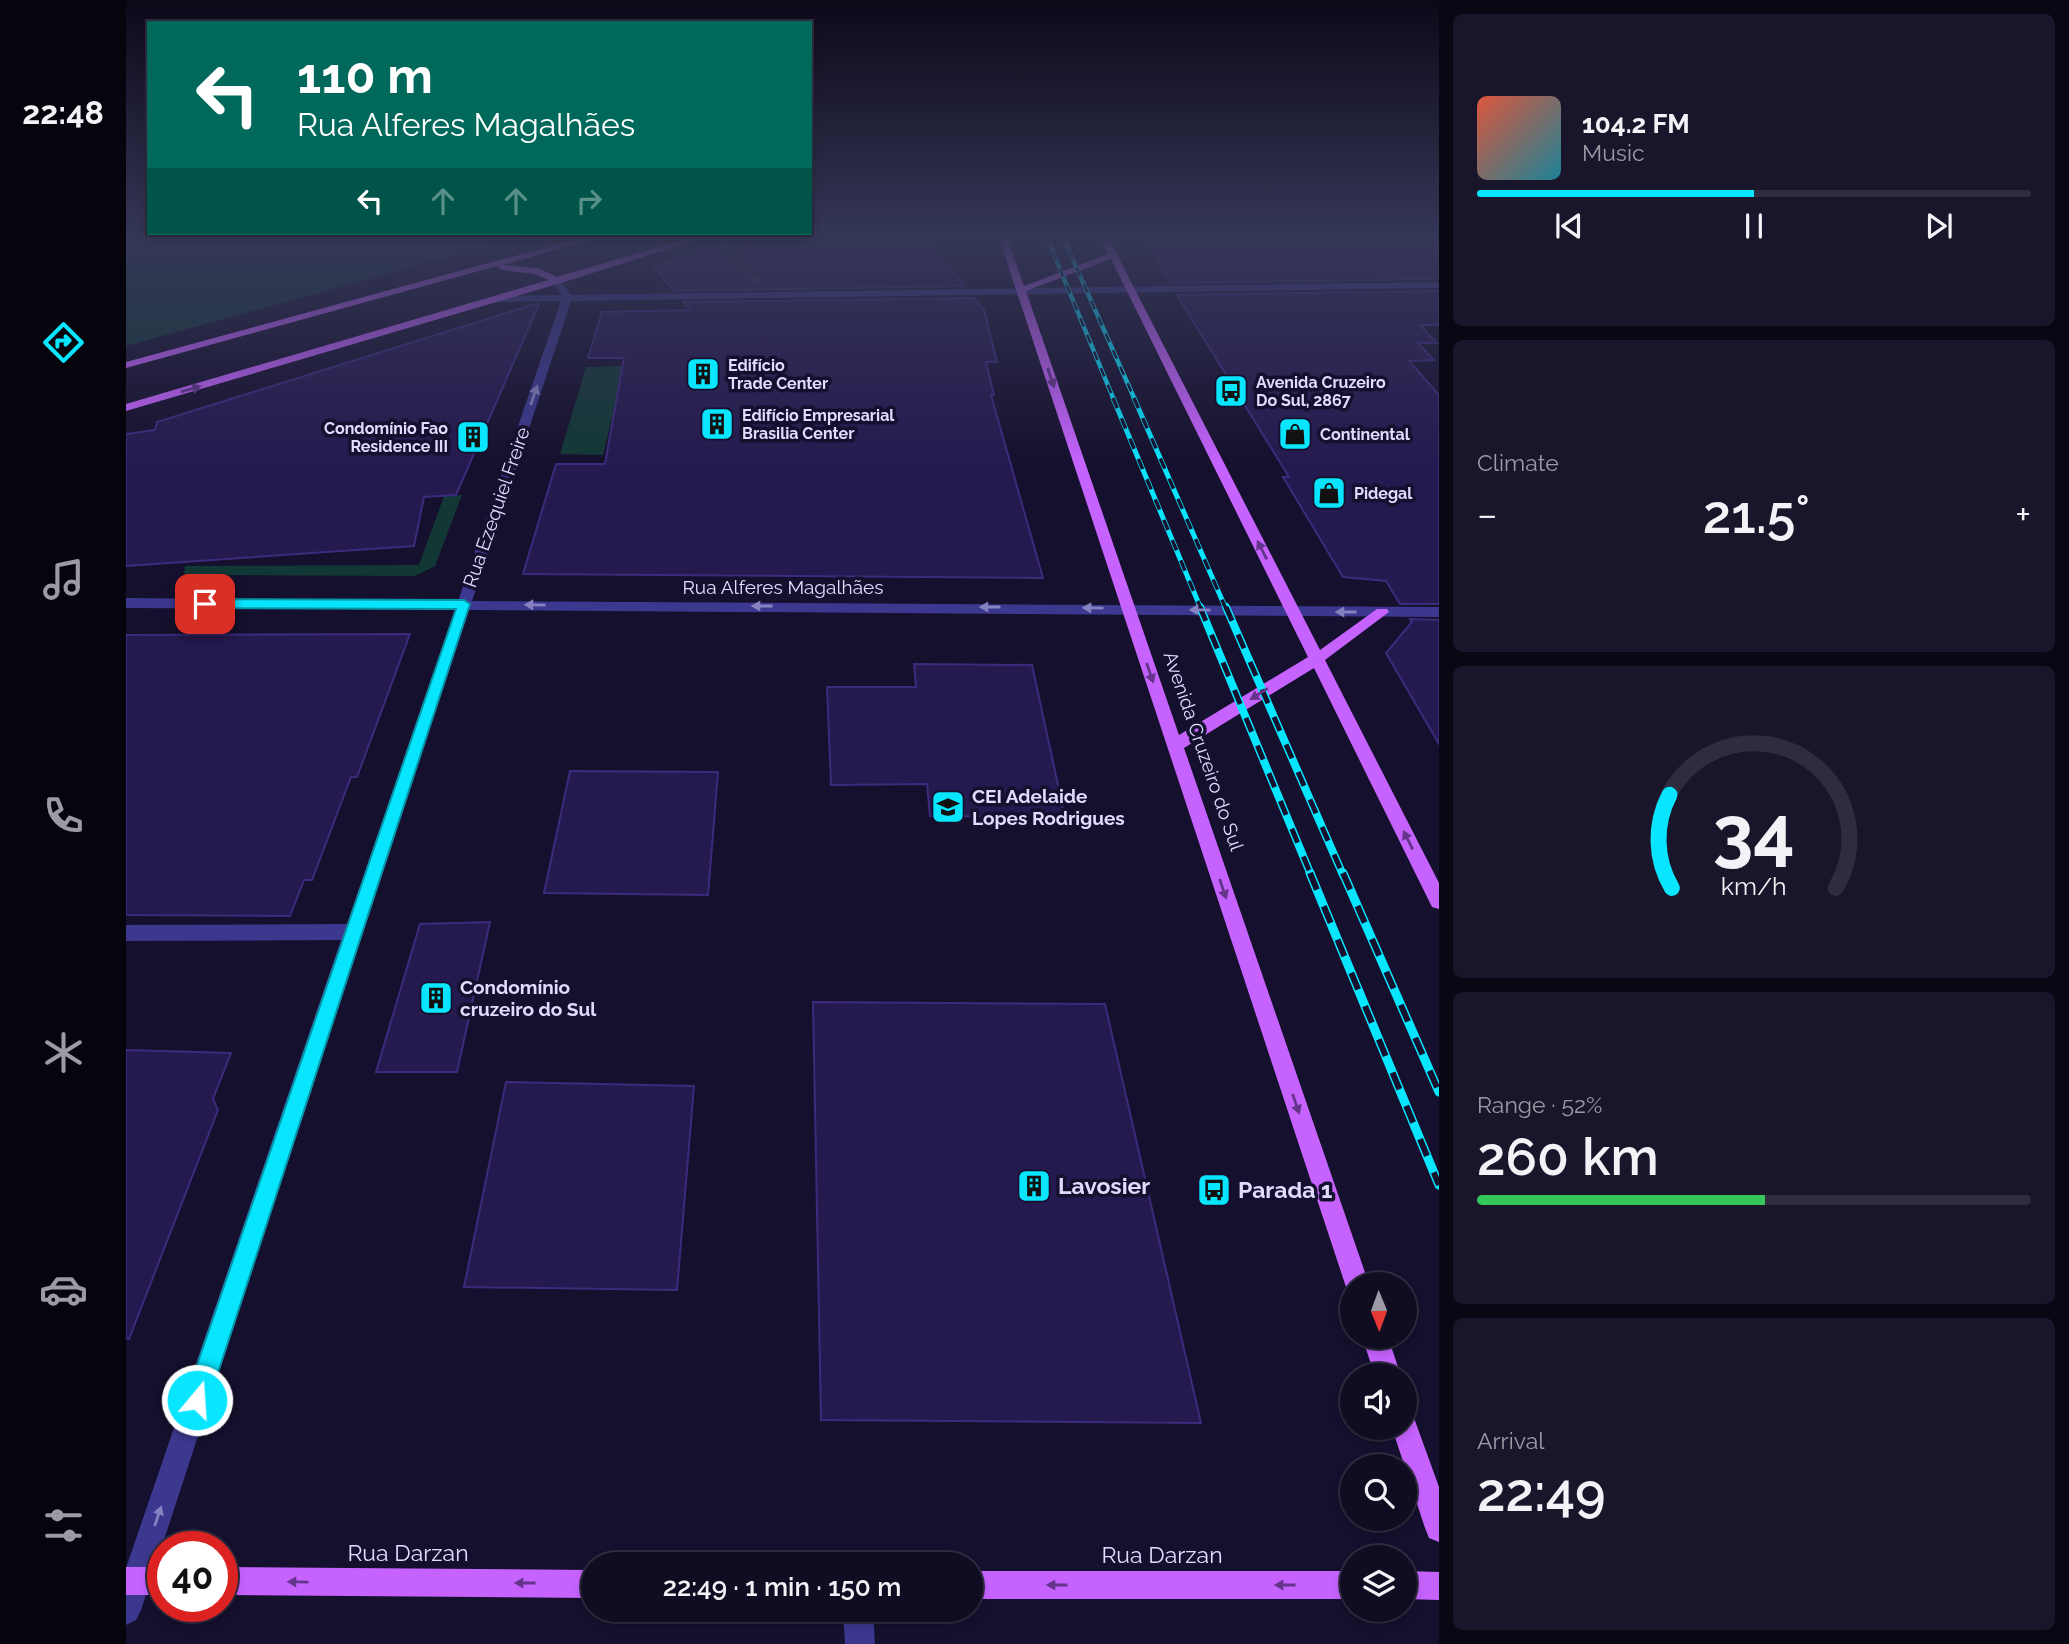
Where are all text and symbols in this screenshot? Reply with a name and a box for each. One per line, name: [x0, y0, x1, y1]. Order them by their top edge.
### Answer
text: 110 m: [297, 47, 433, 104]
icon: left: [182, 49, 273, 140]
text: 22:48: [22, 94, 104, 131]
text: Rua Alferes Magalhães: [297, 106, 635, 143]
text: 104.2 FM: [1582, 109, 1690, 139]
text: Music: [1582, 139, 1645, 166]
icon: left: [351, 182, 389, 220]
icon: ahead: [424, 182, 462, 220]
icon: ahead: [497, 182, 535, 220]
icon: right: [570, 182, 608, 220]
icon: previous: [1550, 207, 1588, 245]
icon: pause: [1735, 207, 1773, 245]
icon: next: [1920, 207, 1958, 245]
icon: directions: [39, 318, 88, 367]
building icon: Edifício Trade Center: [684, 355, 722, 393]
place label: Edifício Trade Center: [728, 356, 828, 393]
one-way arrow: [1046, 368, 1056, 389]
bus stop icon: Avenida Cruzeiro Do Sul, 2867: [1212, 372, 1250, 410]
place label: Avenida Cruzeiro Do Sul, 2867: [1256, 373, 1386, 410]
one-way arrow: [181, 384, 202, 394]
one-way arrow: [529, 384, 540, 405]
building icon: Edifício Empresarial Brasilia Center: [698, 405, 736, 443]
place label: Edifício Empresarial Brasilia Center: [742, 406, 895, 443]
shop icon: Continental: [1276, 415, 1314, 453]
building icon: Condomínio Fao Residence III: [454, 418, 492, 456]
place label: Condomínio Fao Residence III: [324, 419, 448, 456]
street label: Rua Ezequiel Freire: [458, 424, 534, 590]
place label: Continental: [1320, 425, 1411, 444]
text: Climate: [1477, 449, 1559, 476]
shop icon: Pidegal: [1310, 474, 1348, 512]
place label: Pidegal: [1354, 484, 1413, 503]
text: 21.5°: [1703, 484, 1810, 545]
text: −: [1477, 492, 1497, 537]
text: +: [2015, 492, 2031, 537]
one-way arrow: [1257, 540, 1269, 560]
icon: music: [39, 555, 88, 604]
pin: [175, 574, 235, 634]
street label: Rua Alferes Magalhães: [683, 576, 883, 598]
icon: arrive: [186, 585, 224, 623]
one-way arrow: [524, 599, 546, 611]
one-way arrow: [751, 600, 773, 612]
one-way arrow: [979, 601, 1001, 613]
one-way arrow: [1082, 602, 1104, 614]
one-way arrow: [1189, 604, 1211, 616]
one-way arrow: [1335, 606, 1357, 618]
street label: Avenida Cruzeiro do Sul: [1160, 648, 1249, 854]
one-way arrow: [1145, 663, 1156, 684]
one-way arrow: [1249, 688, 1268, 701]
place label: CEI Adelaide Lopes Rodrigues: [972, 785, 1125, 829]
school or university icon: CEI Adelaide Lopes Rodrigues: [929, 788, 967, 826]
text: 34: [1713, 790, 1795, 875]
icon: phone: [39, 791, 88, 840]
one-way arrow: [1403, 830, 1414, 850]
text: km/h: [1721, 871, 1787, 901]
one-way arrow: [1218, 878, 1229, 899]
place label: Condomínio cruzeiro do Sul: [460, 976, 597, 1020]
building icon: Condomínio cruzeiro do Sul: [417, 979, 455, 1017]
icon: climate: [39, 1028, 88, 1077]
text: Range · 52%: [1477, 1091, 1603, 1118]
one-way arrow: [1291, 1094, 1302, 1115]
text: 260 km: [1477, 1126, 1659, 1187]
building icon: Lavosier: [1015, 1167, 1053, 1205]
bus stop icon: Parada 1: [1195, 1171, 1233, 1209]
place label: Lavosier: [1058, 1172, 1150, 1199]
place label: Parada 1: [1238, 1176, 1332, 1203]
icon: car: [39, 1265, 88, 1314]
north arrow: [1340, 1272, 1418, 1349]
map controls: [1340, 1272, 1417, 1622]
position arrow: [160, 1363, 234, 1437]
button: sound: [1340, 1363, 1417, 1440]
text: Arrival: [1477, 1427, 1544, 1454]
button: search: [1340, 1454, 1417, 1531]
text: 22:49: [1477, 1462, 1606, 1523]
icon: filters: [39, 1501, 88, 1550]
one-way arrow: [153, 1506, 164, 1527]
speed limit sign: 40: [147, 1531, 238, 1622]
street label: Rua Darzan: [347, 1539, 469, 1566]
street label: Rua Darzan: [1101, 1541, 1223, 1568]
button: layers: [1340, 1545, 1417, 1622]
text: 22:49 · 1 min · 150 m: [663, 1572, 901, 1602]
one-way arrow: [286, 1577, 308, 1588]
one-way arrow: [514, 1577, 536, 1589]
one-way arrow: [1046, 1579, 1068, 1591]
one-way arrow: [1273, 1579, 1295, 1591]

